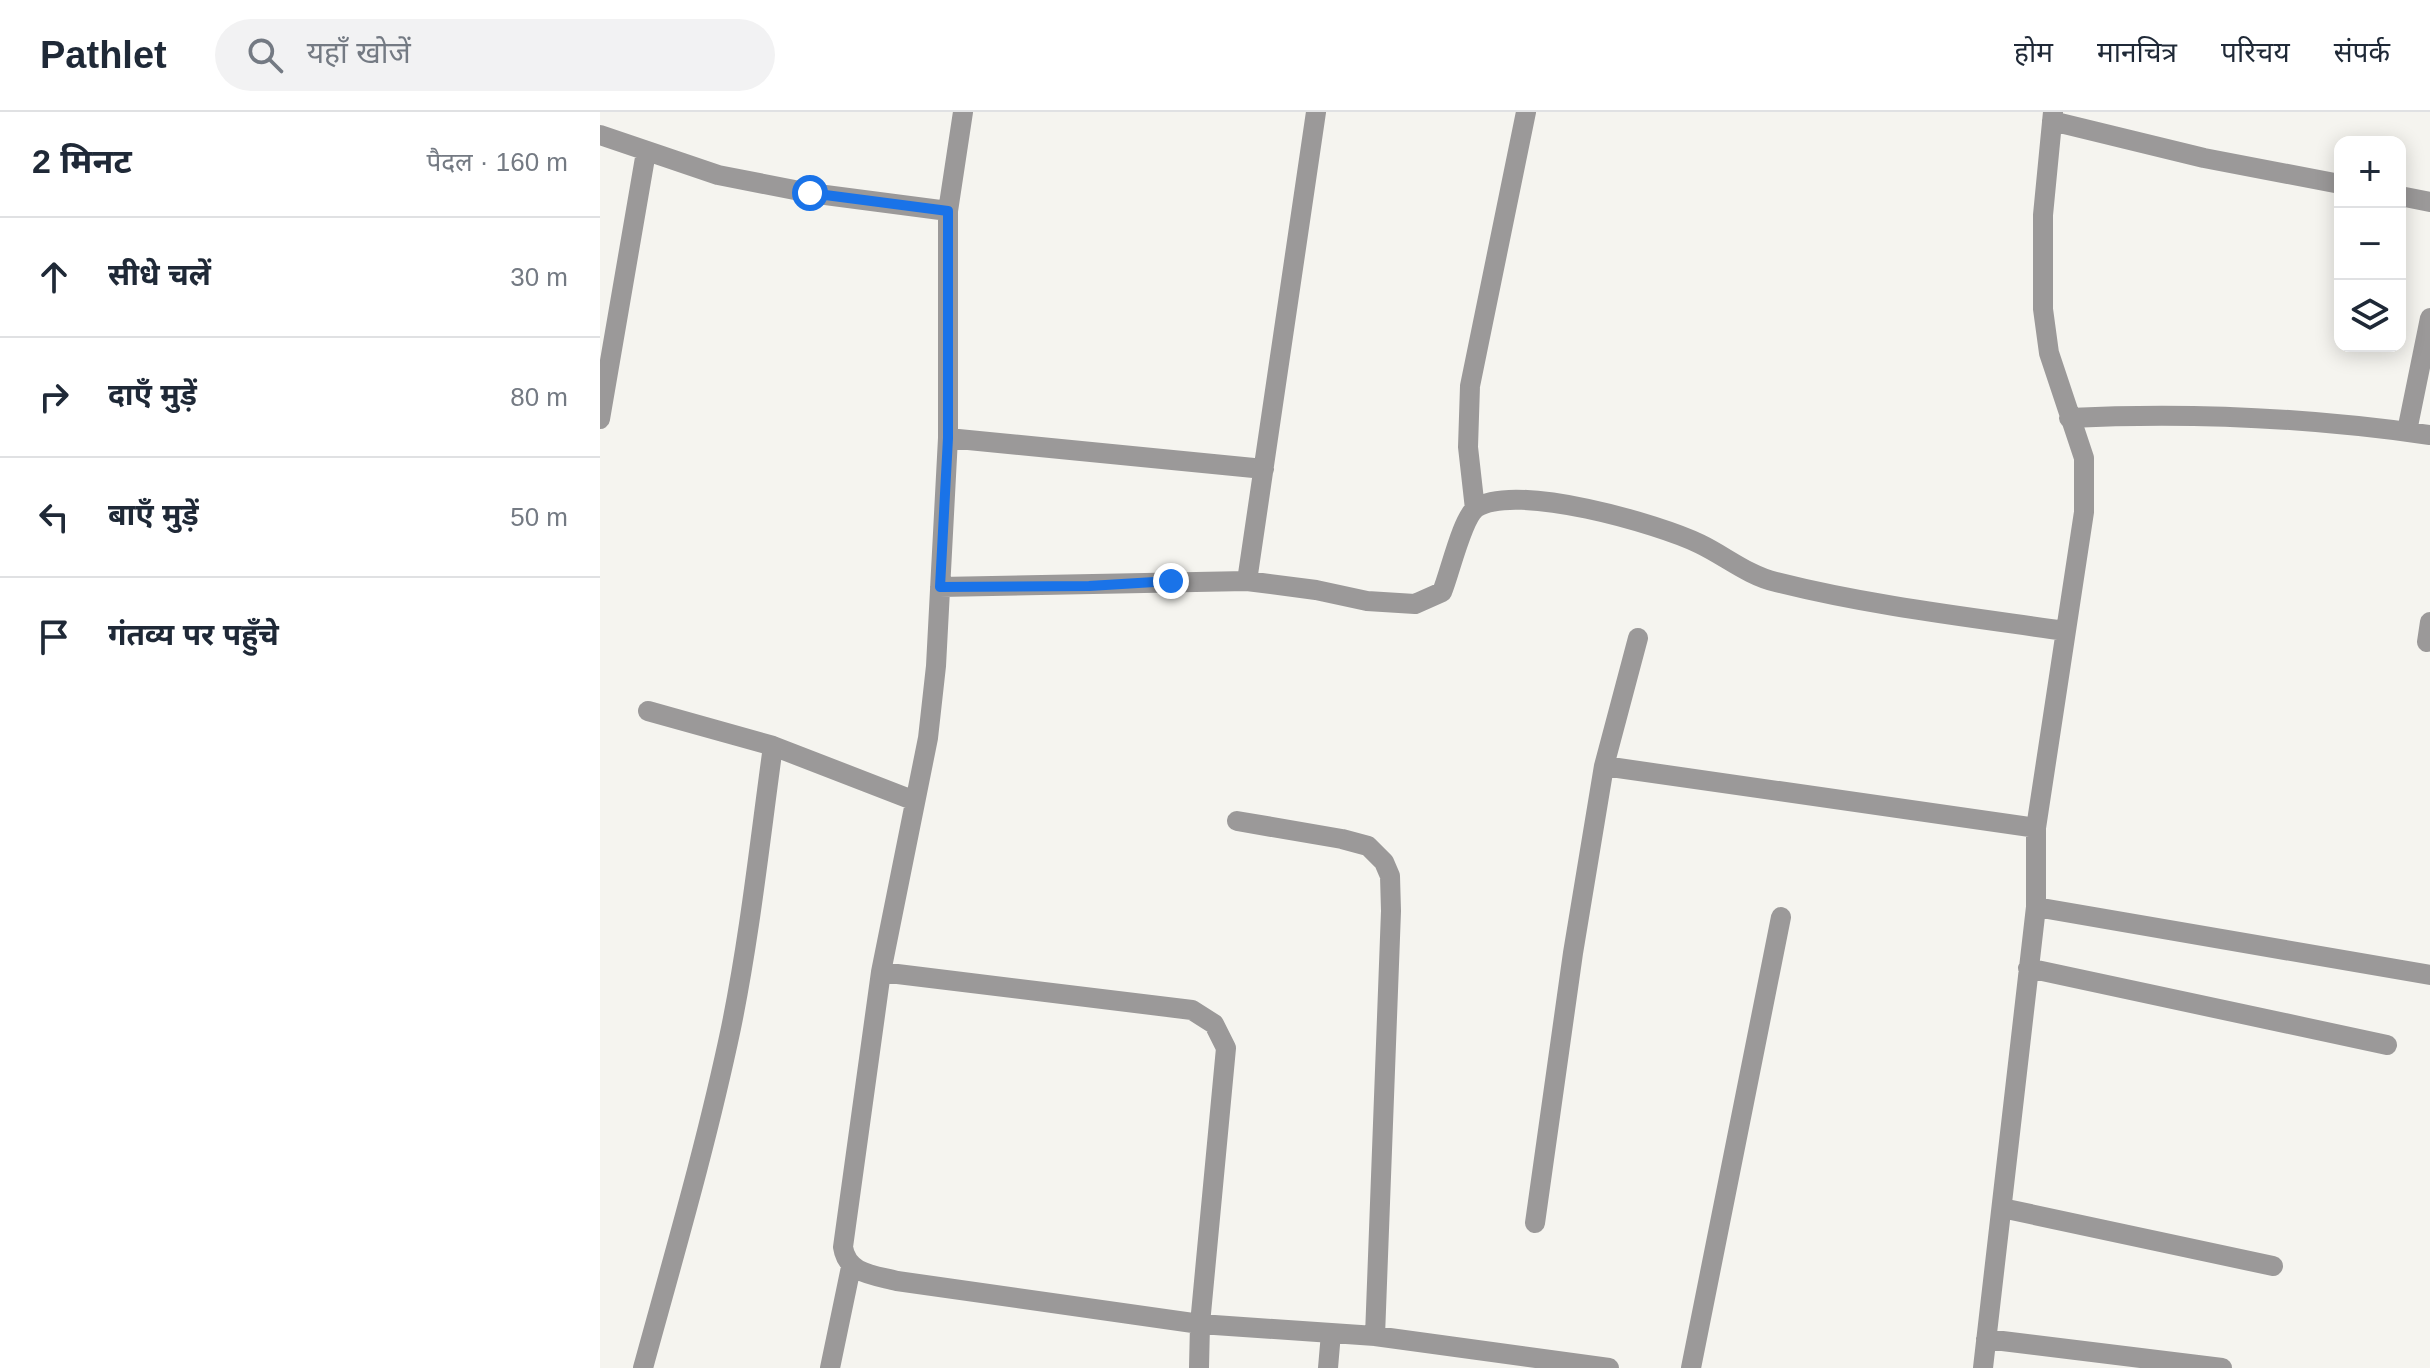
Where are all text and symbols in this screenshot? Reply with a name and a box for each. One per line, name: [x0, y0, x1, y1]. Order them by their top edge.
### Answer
search box: [215, 19, 775, 91]
icon: search: [243, 33, 287, 77]
text: Pathlet: [40, 34, 167, 76]
text: यहाँ खोजें: [307, 36, 411, 69]
text: होम: [2014, 37, 2053, 68]
text: मानचित्र: [2097, 37, 2177, 68]
text: परिचय: [2221, 37, 2290, 68]
text: संपर्क: [2334, 37, 2390, 68]
map controls: [2334, 136, 2406, 352]
button: +: [2334, 136, 2406, 208]
text: 2 मिनट: [32, 142, 132, 180]
text: पैदल · 160 m: [426, 147, 568, 177]
route start: [792, 175, 828, 211]
button: −: [2334, 208, 2406, 280]
icon: ahead: [32, 255, 76, 299]
text: सीधे चलें: [108, 258, 211, 291]
text: 30 m: [510, 262, 568, 292]
button: layers: [2334, 280, 2406, 352]
icon: right: [32, 375, 76, 419]
text: दाएँ मुड़ें: [108, 378, 197, 411]
text: 80 m: [510, 382, 568, 412]
icon: left: [32, 495, 76, 539]
text: बाएँ मुड़ें: [108, 498, 199, 531]
text: 50 m: [510, 502, 568, 532]
route end: [1153, 563, 1189, 599]
icon: arrive: [32, 615, 76, 659]
text: गंतव्य पर पहुँचे: [108, 618, 279, 651]

